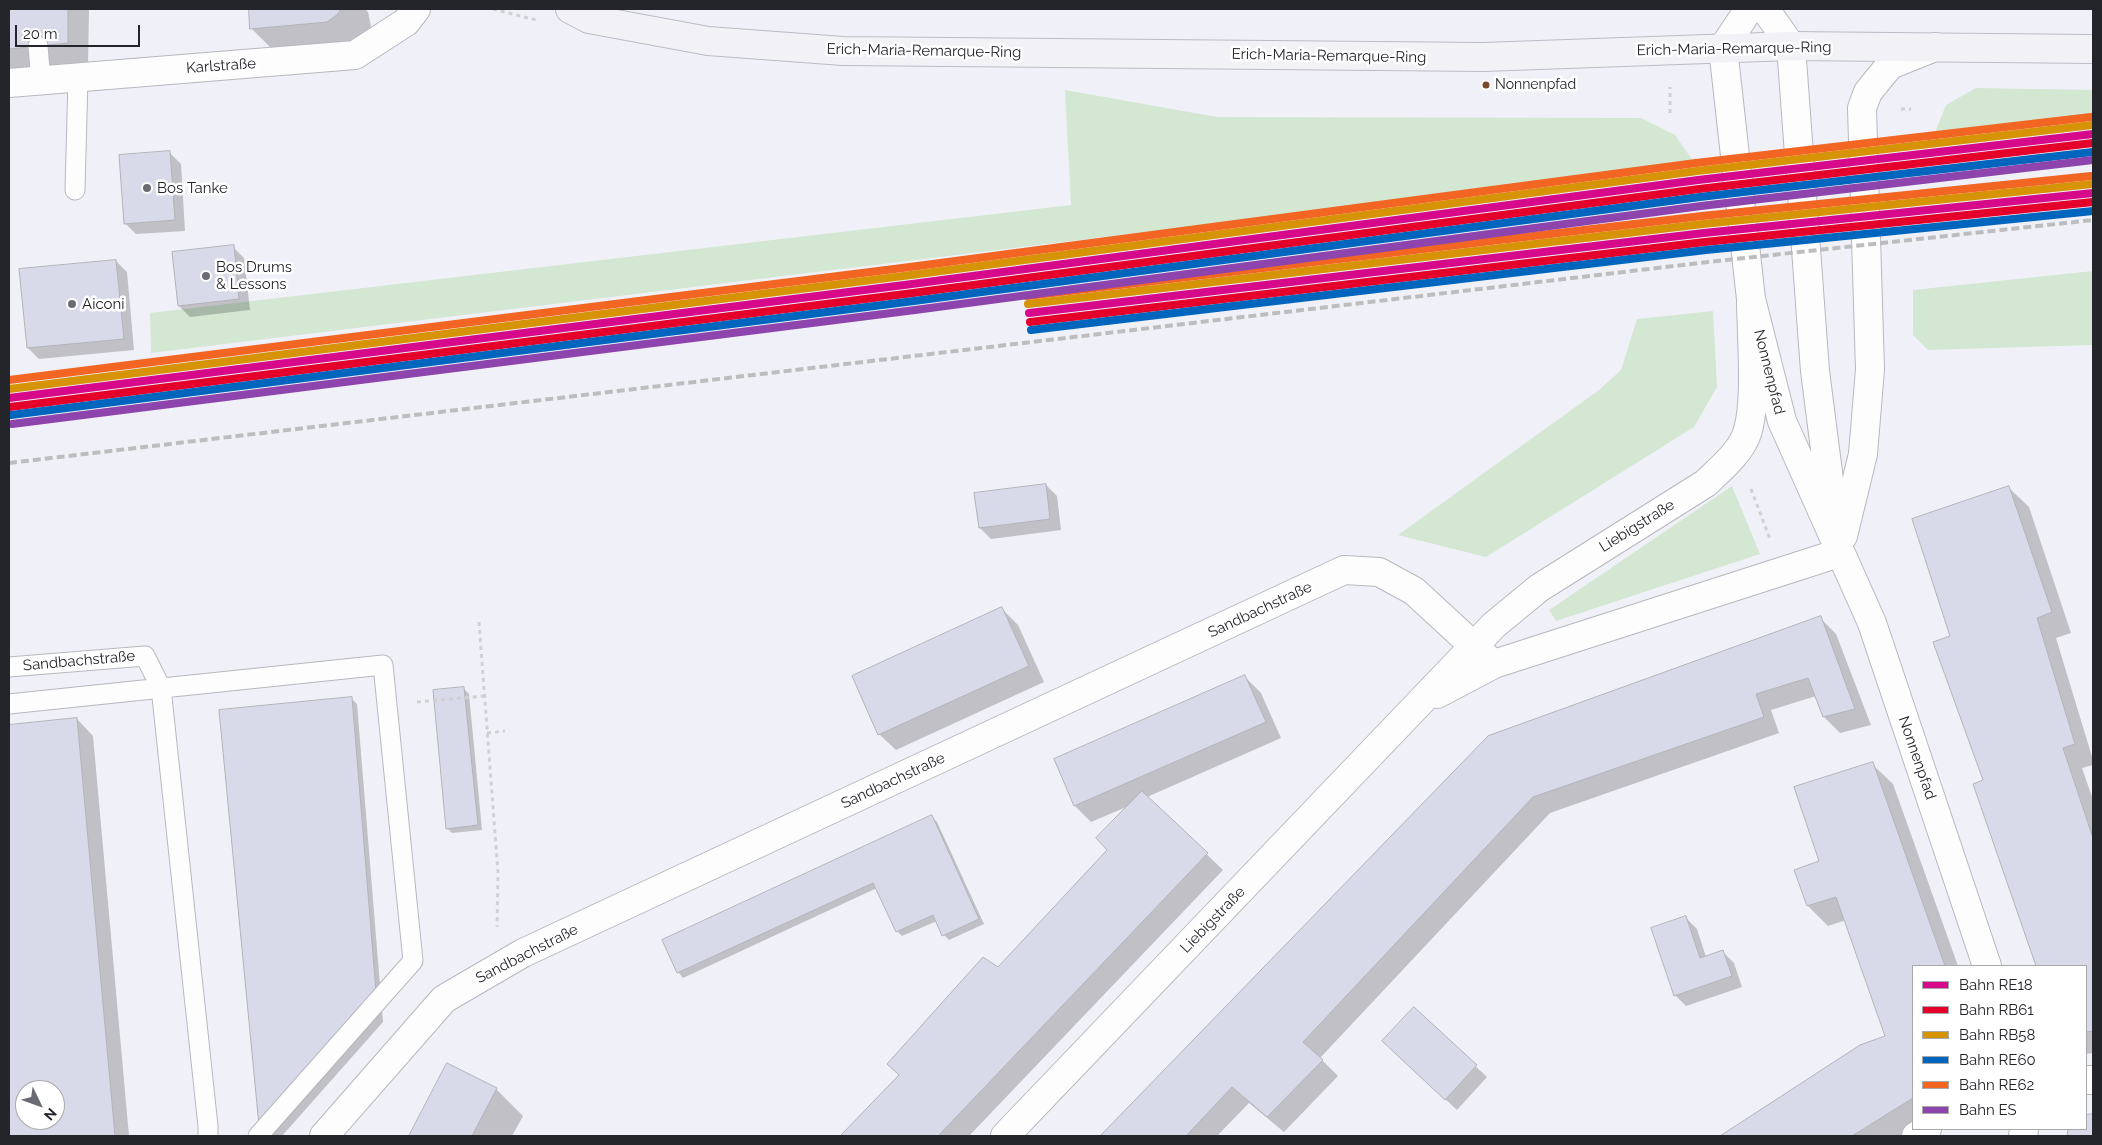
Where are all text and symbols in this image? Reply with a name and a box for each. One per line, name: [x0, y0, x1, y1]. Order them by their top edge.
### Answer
scale bar: [18, 15, 142, 47]
text: 20 m: [23, 25, 58, 43]
street label: Erich-Maria-Remarque-Ring: [1636, 38, 1832, 60]
street label: Erich-Maria-Remarque-Ring: [826, 40, 1022, 62]
street label: Erich-Maria-Remarque-Ring: [1231, 45, 1427, 67]
street label: Karlstraße: [186, 55, 256, 77]
place label: Nonnenpfad: [1495, 77, 1576, 93]
marker: Nonnenpfad: [1481, 80, 1491, 90]
place label: Bos Tanke: [157, 179, 228, 197]
marker: Bos Tanke: [141, 182, 153, 194]
place label: Bos Drums & Lessons: [216, 258, 292, 293]
marker: Bos Drums & Lessons: [200, 270, 212, 282]
place label: Aiconi: [82, 295, 125, 313]
marker: Aiconi: [66, 298, 78, 310]
street label: Nonnenpfad: [1750, 328, 1788, 416]
street label: Liebigstraße: [1596, 496, 1678, 556]
street label: Sandbachstraße: [1205, 578, 1315, 642]
street label: Sandbachstraße: [22, 647, 136, 675]
street label: Nonnenpfad: [1894, 714, 1940, 802]
street label: Sandbachstraße: [838, 749, 948, 813]
street label: Liebigstraße: [1177, 883, 1249, 957]
street label: Sandbachstraße: [473, 920, 581, 988]
legend: [1912, 965, 2087, 1130]
text: Bahn RE18: [1959, 976, 2033, 994]
text: Bahn RB61: [1959, 1001, 2034, 1019]
text: Bahn RB58: [1959, 1026, 2035, 1044]
text: Bahn RE60: [1959, 1051, 2036, 1069]
text: Bahn RE62: [1959, 1076, 2034, 1094]
north arrow: [15, 1080, 65, 1130]
text: Bahn ES: [1959, 1101, 2017, 1119]
text: N: [41, 1105, 60, 1124]

